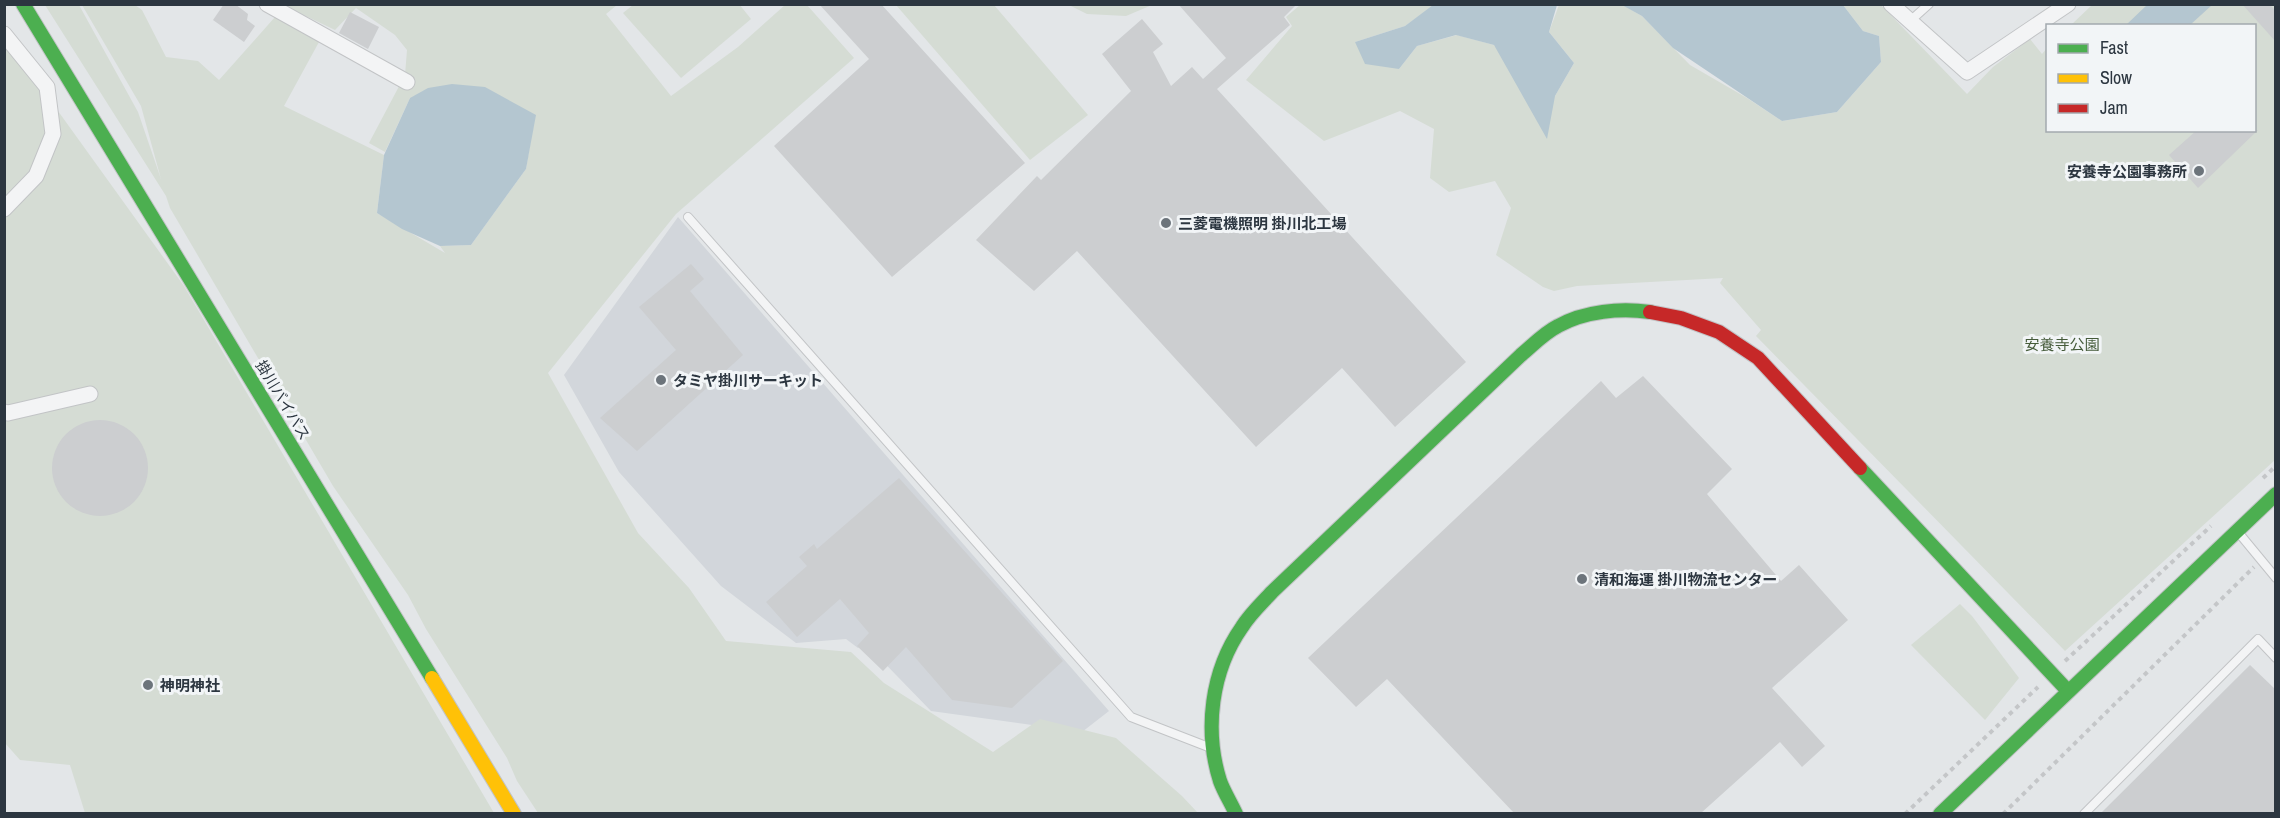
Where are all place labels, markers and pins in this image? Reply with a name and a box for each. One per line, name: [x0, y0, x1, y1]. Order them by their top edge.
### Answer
place label: 安養寺公園事務所: [2067, 161, 2187, 182]
marker: 安養寺公園事務所: [2192, 164, 2206, 178]
place label: 三菱電機照明 掛川北工場: [1178, 213, 1346, 234]
marker: 三菱電機照明 掛川北工場: [1159, 216, 1173, 230]
place label: タミヤ掛川サーキット: [673, 370, 823, 391]
marker: タミヤ掛川サーキット: [654, 373, 668, 387]
place label: 清和海運 掛川物流センター: [1594, 569, 1777, 590]
marker: 清和海運 掛川物流センター: [1575, 572, 1589, 586]
place label: 神明神社: [159, 675, 220, 696]
marker: 神明神社: [141, 678, 155, 692]

